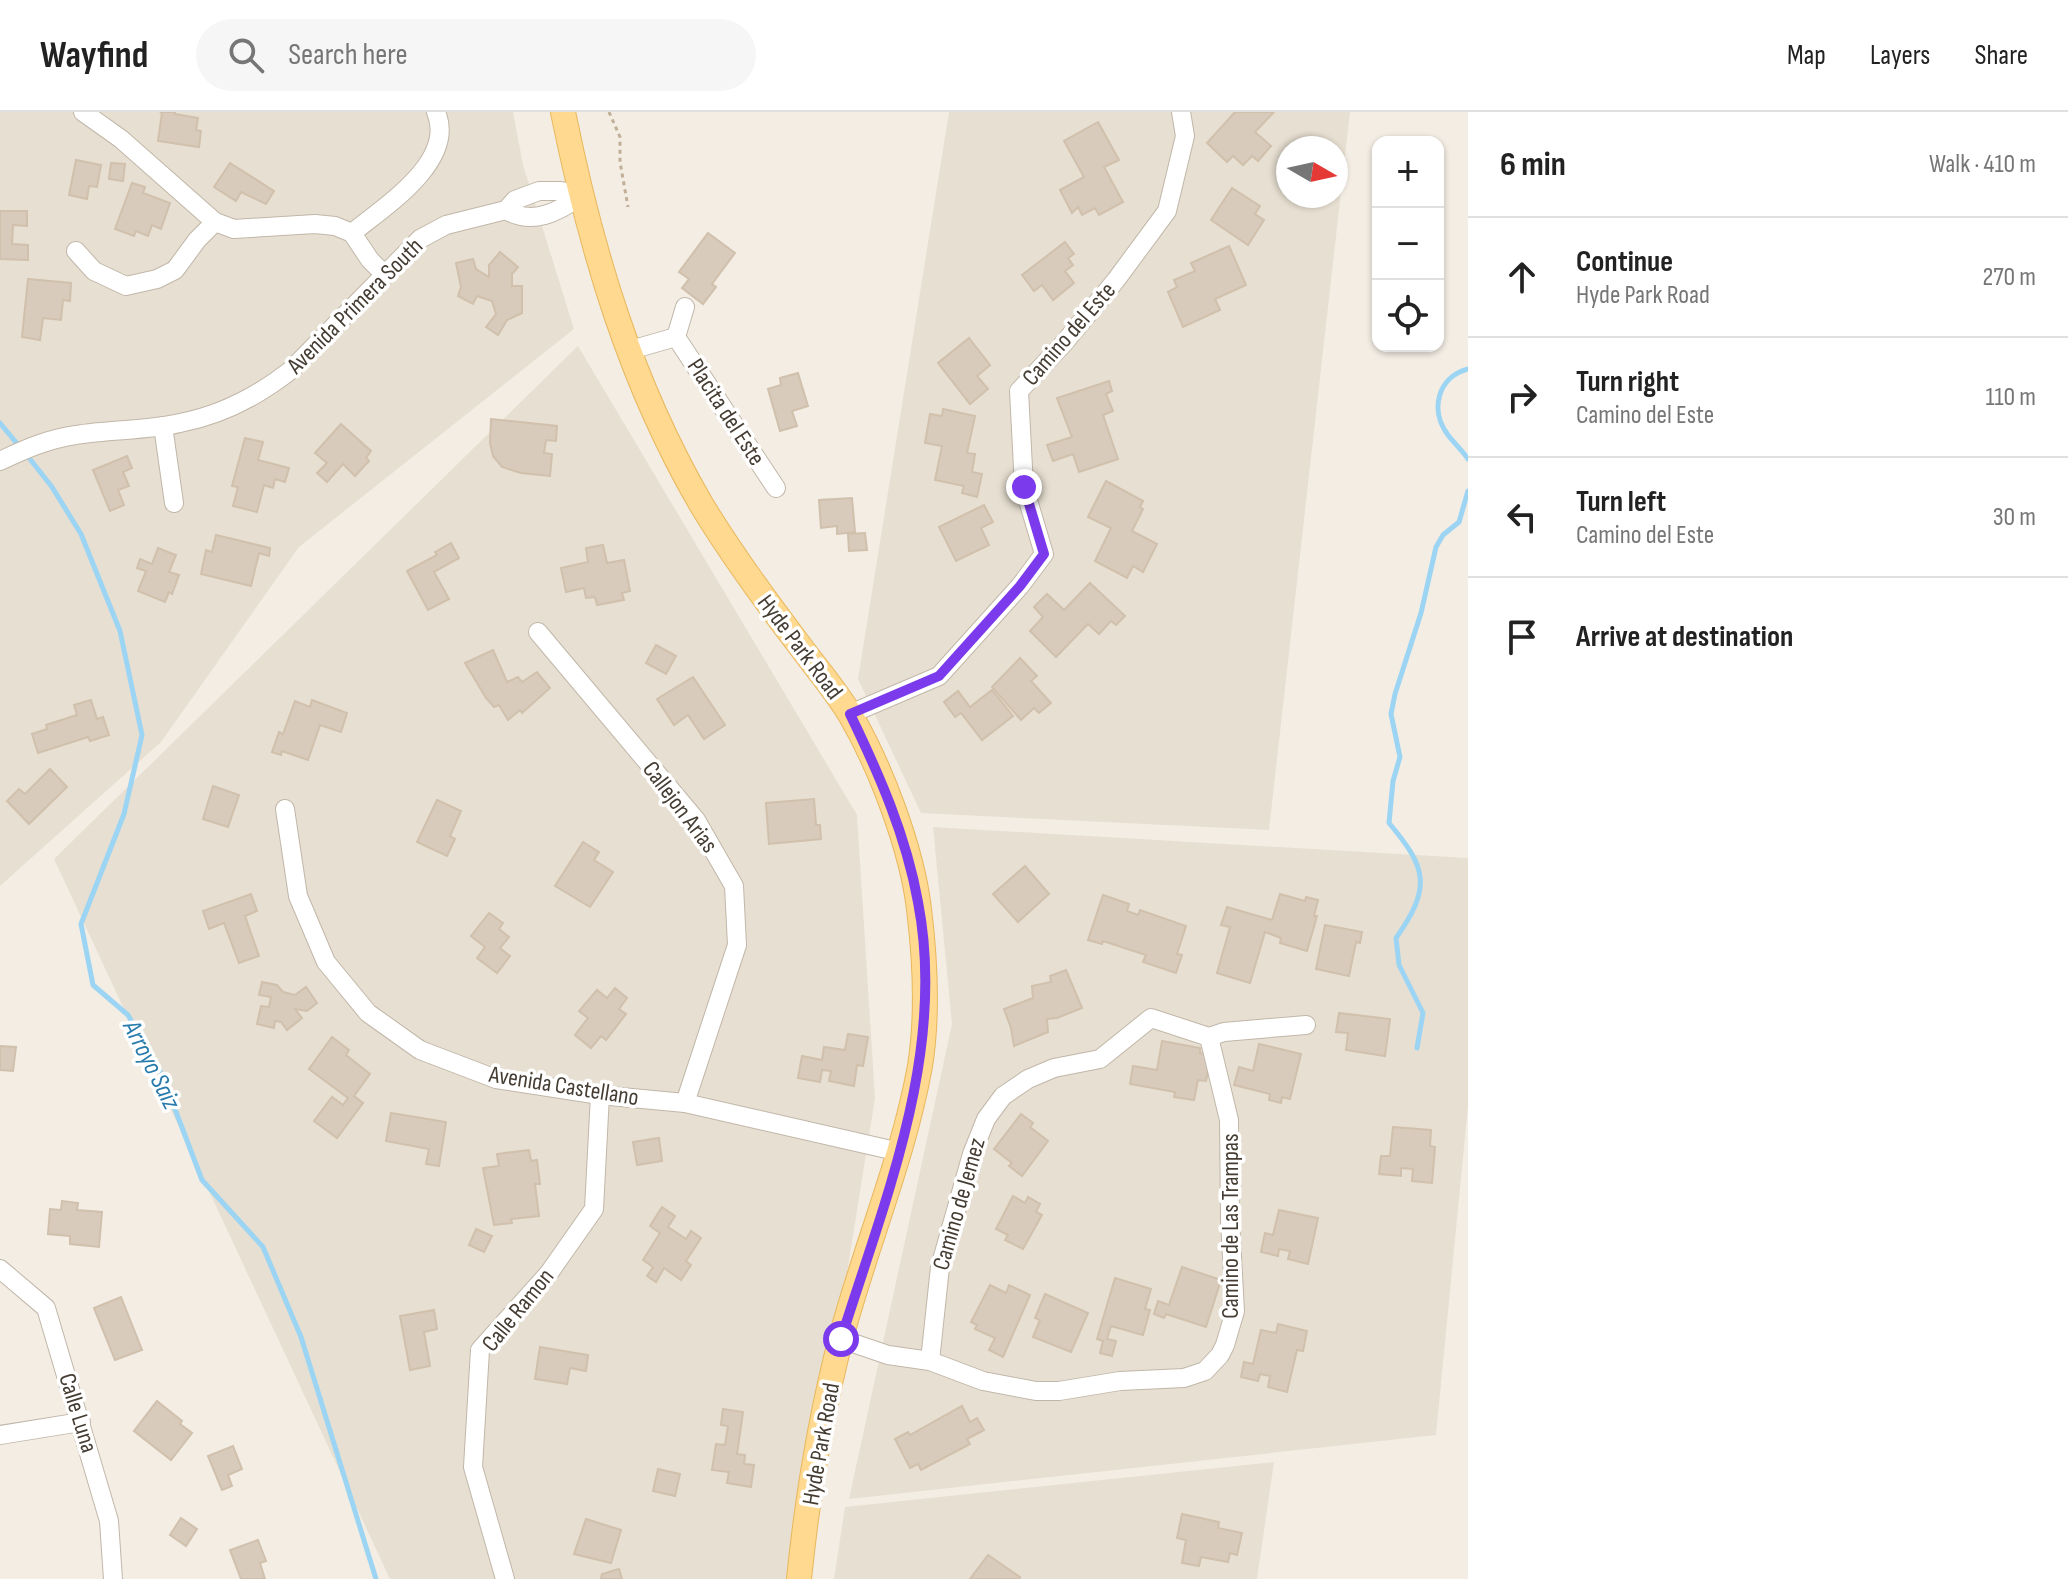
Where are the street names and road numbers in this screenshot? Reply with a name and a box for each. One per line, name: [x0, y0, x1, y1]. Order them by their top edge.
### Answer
street label: Avenida Primera South: [280, 232, 429, 381]
street label: Camino del Este: [1016, 276, 1122, 392]
street label: Placita del Este: [681, 353, 771, 471]
street label: Hyde Park Road: [751, 589, 849, 705]
street label: Callejon Arias: [636, 755, 724, 859]
street label: Avenida Castellano: [486, 1060, 641, 1112]
street label: Camino de Las Trampas: [1216, 1133, 1245, 1319]
street label: Camino de Jemez: [926, 1134, 992, 1273]
street label: Calle Ramon: [476, 1263, 560, 1357]
street label: Calle Luna: [52, 1370, 104, 1456]
street label: Hyde Park Road: [796, 1381, 846, 1507]

